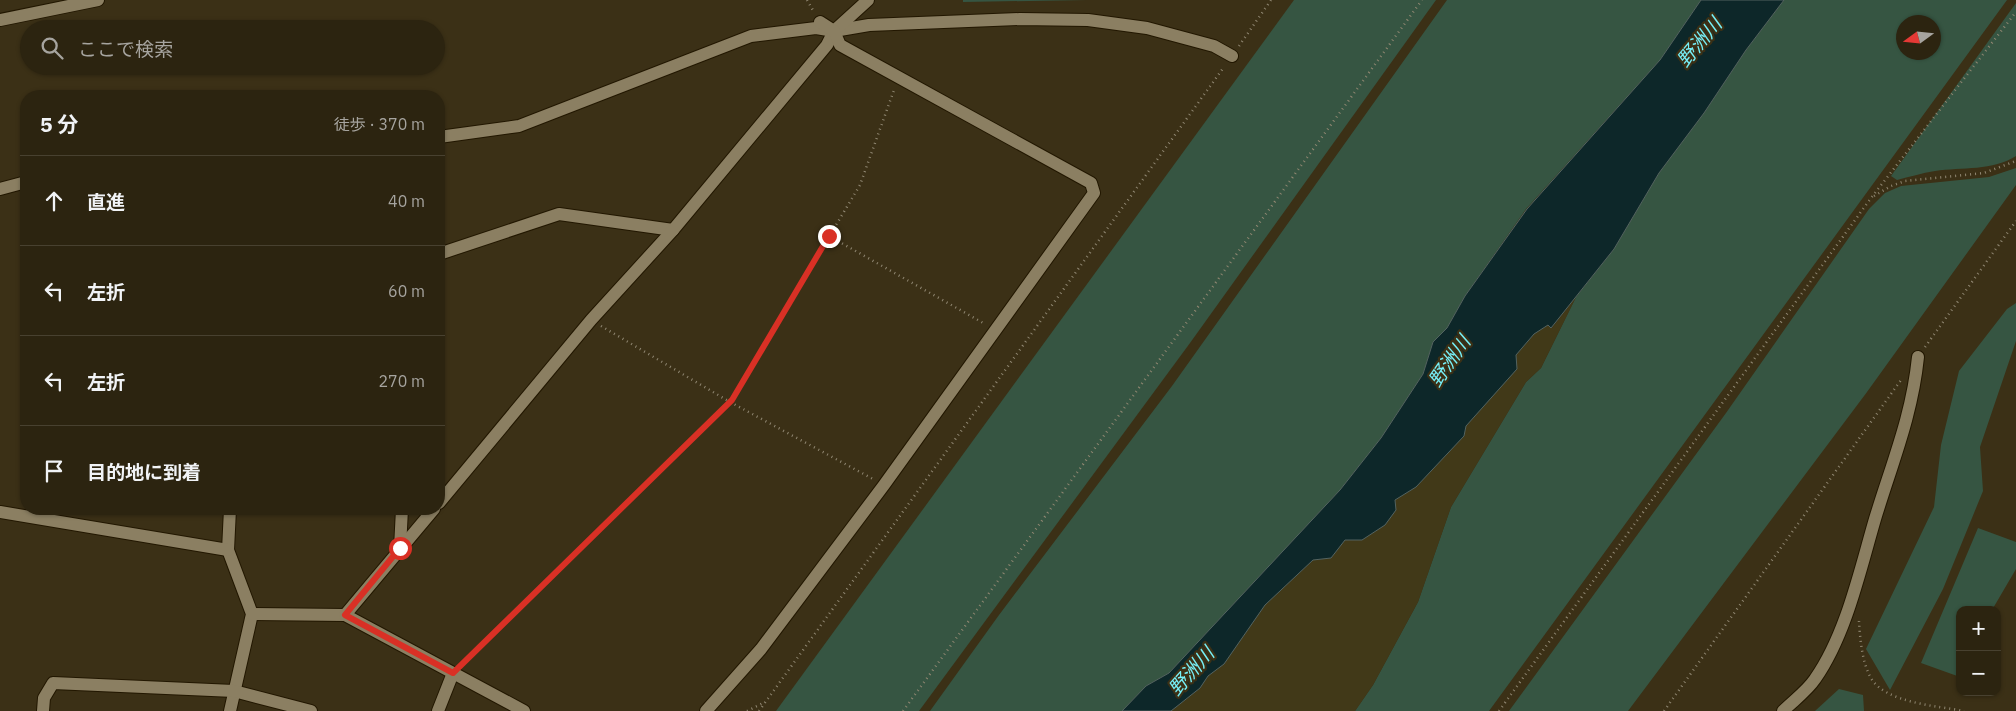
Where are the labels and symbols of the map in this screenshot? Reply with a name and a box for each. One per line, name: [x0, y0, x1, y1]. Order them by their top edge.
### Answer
water label: 野洲川: [1671, 11, 1728, 72]
north arrow: [1896, 15, 1941, 60]
route end: [818, 225, 841, 248]
water label: 野洲川: [1423, 329, 1476, 391]
route start: [389, 537, 412, 560]
water label: 野洲川: [1163, 640, 1220, 700]

